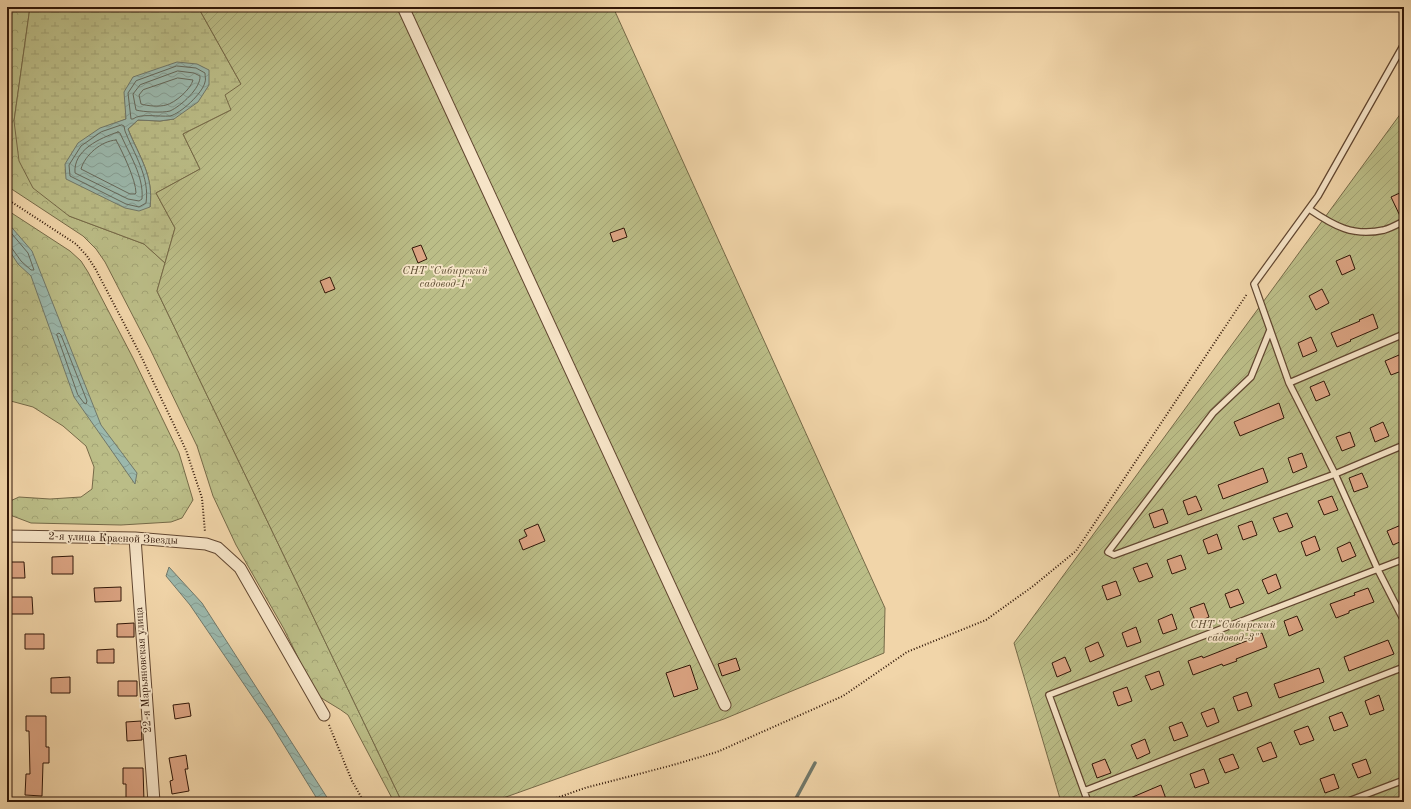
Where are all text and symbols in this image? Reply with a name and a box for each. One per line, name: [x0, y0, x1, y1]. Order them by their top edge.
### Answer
park label: СНТ "Сибирский садовод-1": [402, 266, 488, 290]
street label: 2-я улица Красной Звезды: [48, 531, 178, 547]
street label: 22-я Марьяновская улица: [134, 606, 154, 733]
park label: СНТ "Сибирский садовод-3": [1190, 620, 1276, 644]

